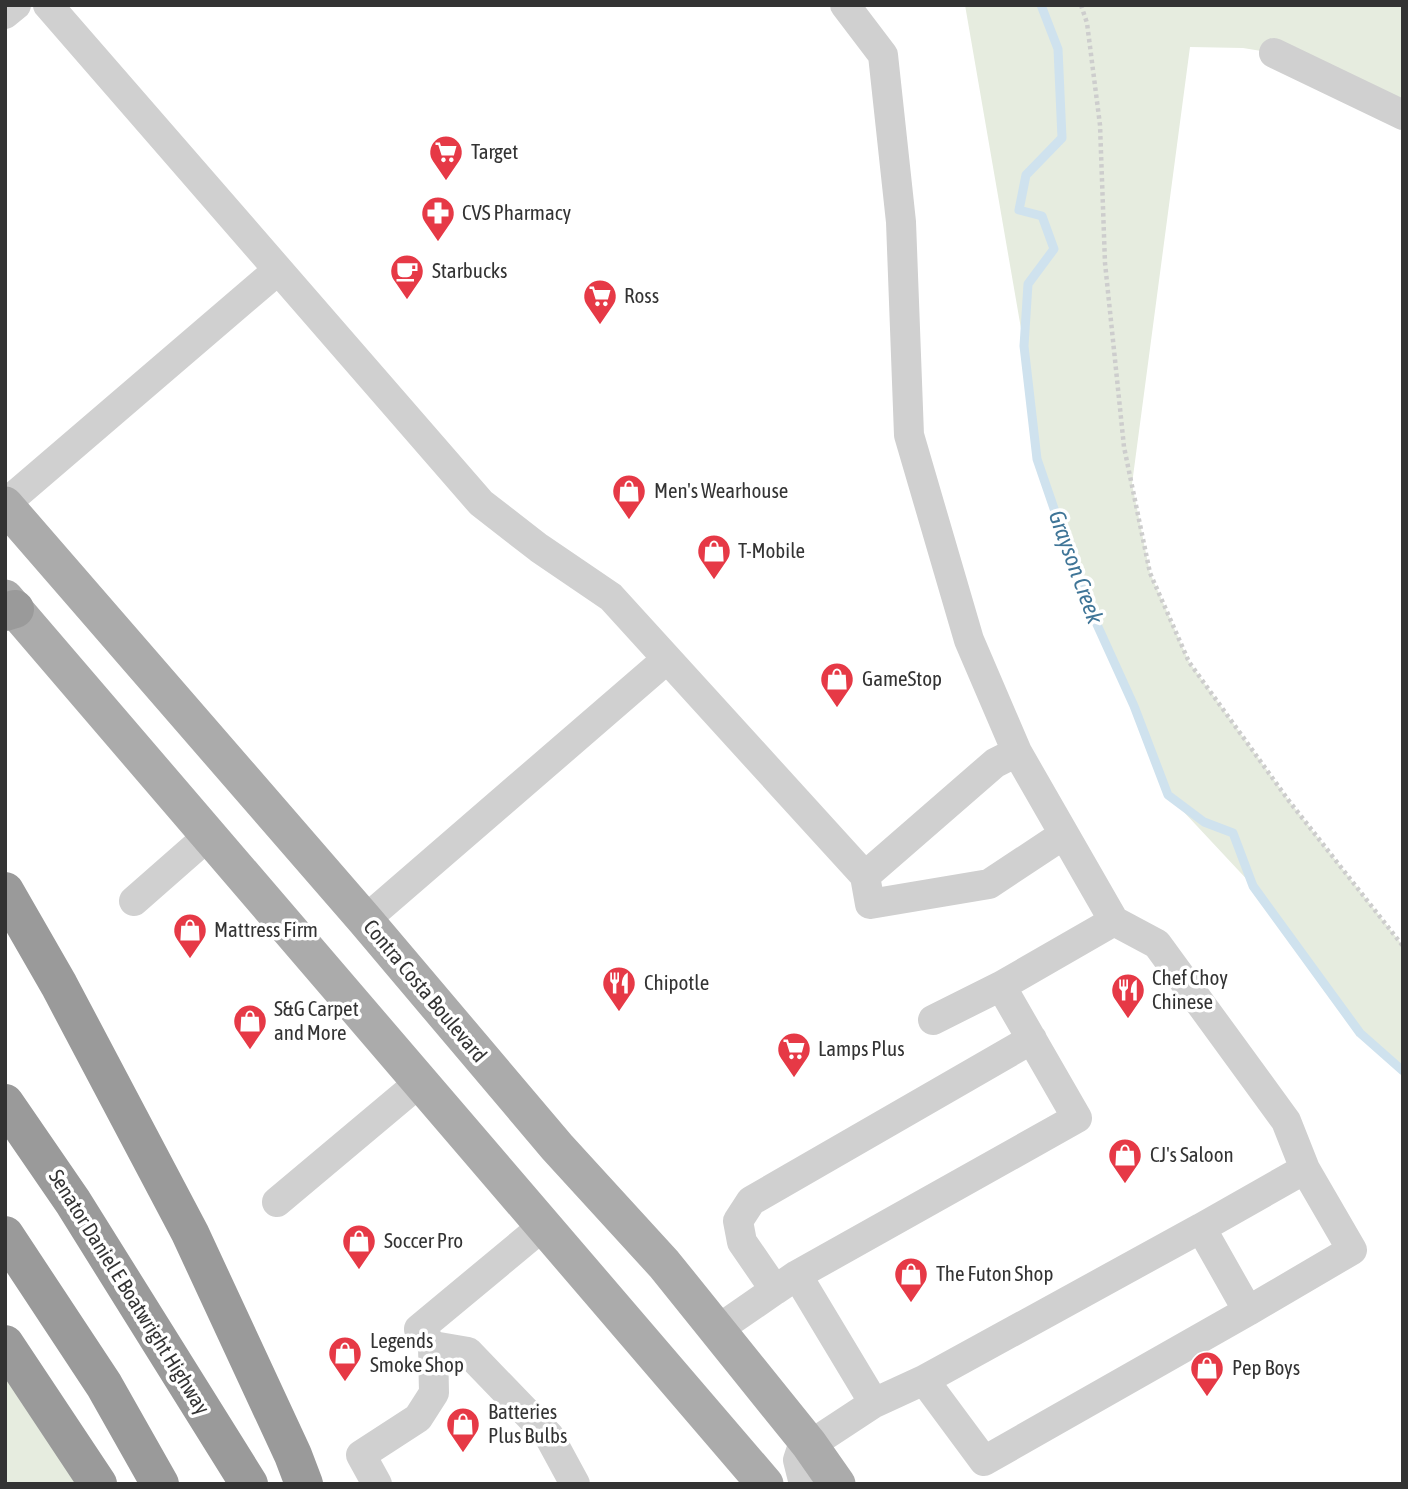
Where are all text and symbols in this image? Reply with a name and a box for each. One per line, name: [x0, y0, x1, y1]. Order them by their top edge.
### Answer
supermarket icon: Target: [427, 133, 465, 182]
place label: Target: [471, 139, 518, 163]
pharmacy icon: CVS Pharmacy: [419, 194, 457, 243]
place label: CVS Pharmacy: [462, 200, 572, 224]
cafe icon: Starbucks: [388, 252, 426, 301]
place label: Starbucks: [432, 258, 507, 282]
supermarket icon: Ross: [581, 277, 619, 326]
place label: Ross: [624, 283, 659, 307]
shop icon: Men's Wearhouse: [610, 472, 648, 521]
place label: Men's Wearhouse: [654, 478, 788, 502]
water label: Grayson Creek: [1043, 507, 1109, 628]
shop icon: T-Mobile: [695, 532, 733, 581]
place label: T-Mobile: [738, 538, 805, 562]
shop icon: GameStop: [818, 660, 856, 709]
place label: GameStop: [862, 666, 942, 690]
shop icon: Mattress Firm: [171, 911, 209, 960]
street label: Contra Costa Boulevard: [359, 914, 492, 1066]
place label: Mattress Firm: [214, 917, 318, 941]
restaurant icon: Chipotle: [600, 964, 638, 1013]
place label: Chef Choy Chinese: [1152, 965, 1228, 1013]
place label: Chipotle: [644, 970, 709, 994]
restaurant icon: Chef Choy Chinese: [1109, 971, 1147, 1020]
place label: S&G Carpet and More: [274, 996, 359, 1044]
shop icon: S&G Carpet and More: [231, 1002, 269, 1051]
supermarket icon: Lamps Plus: [775, 1030, 813, 1079]
place label: Lamps Plus: [818, 1036, 905, 1060]
shop icon: CJ's Saloon: [1106, 1136, 1144, 1185]
place label: CJ's Saloon: [1150, 1142, 1234, 1166]
street label: Senator Daniel E Boatwright Highway: [44, 1165, 215, 1418]
shop icon: Soccer Pro: [340, 1222, 378, 1271]
place label: Soccer Pro: [384, 1228, 463, 1252]
shop icon: The Futon Shop: [892, 1255, 930, 1304]
place label: The Futon Shop: [936, 1261, 1053, 1285]
place label: Legends Smoke Shop: [370, 1328, 464, 1376]
shop icon: Legends Smoke Shop: [326, 1334, 364, 1383]
shop icon: Pep Boys: [1188, 1349, 1226, 1398]
place label: Pep Boys: [1232, 1355, 1300, 1379]
place label: Batteries Plus Bulbs: [488, 1399, 567, 1447]
shop icon: Batteries Plus Bulbs: [444, 1405, 482, 1454]

